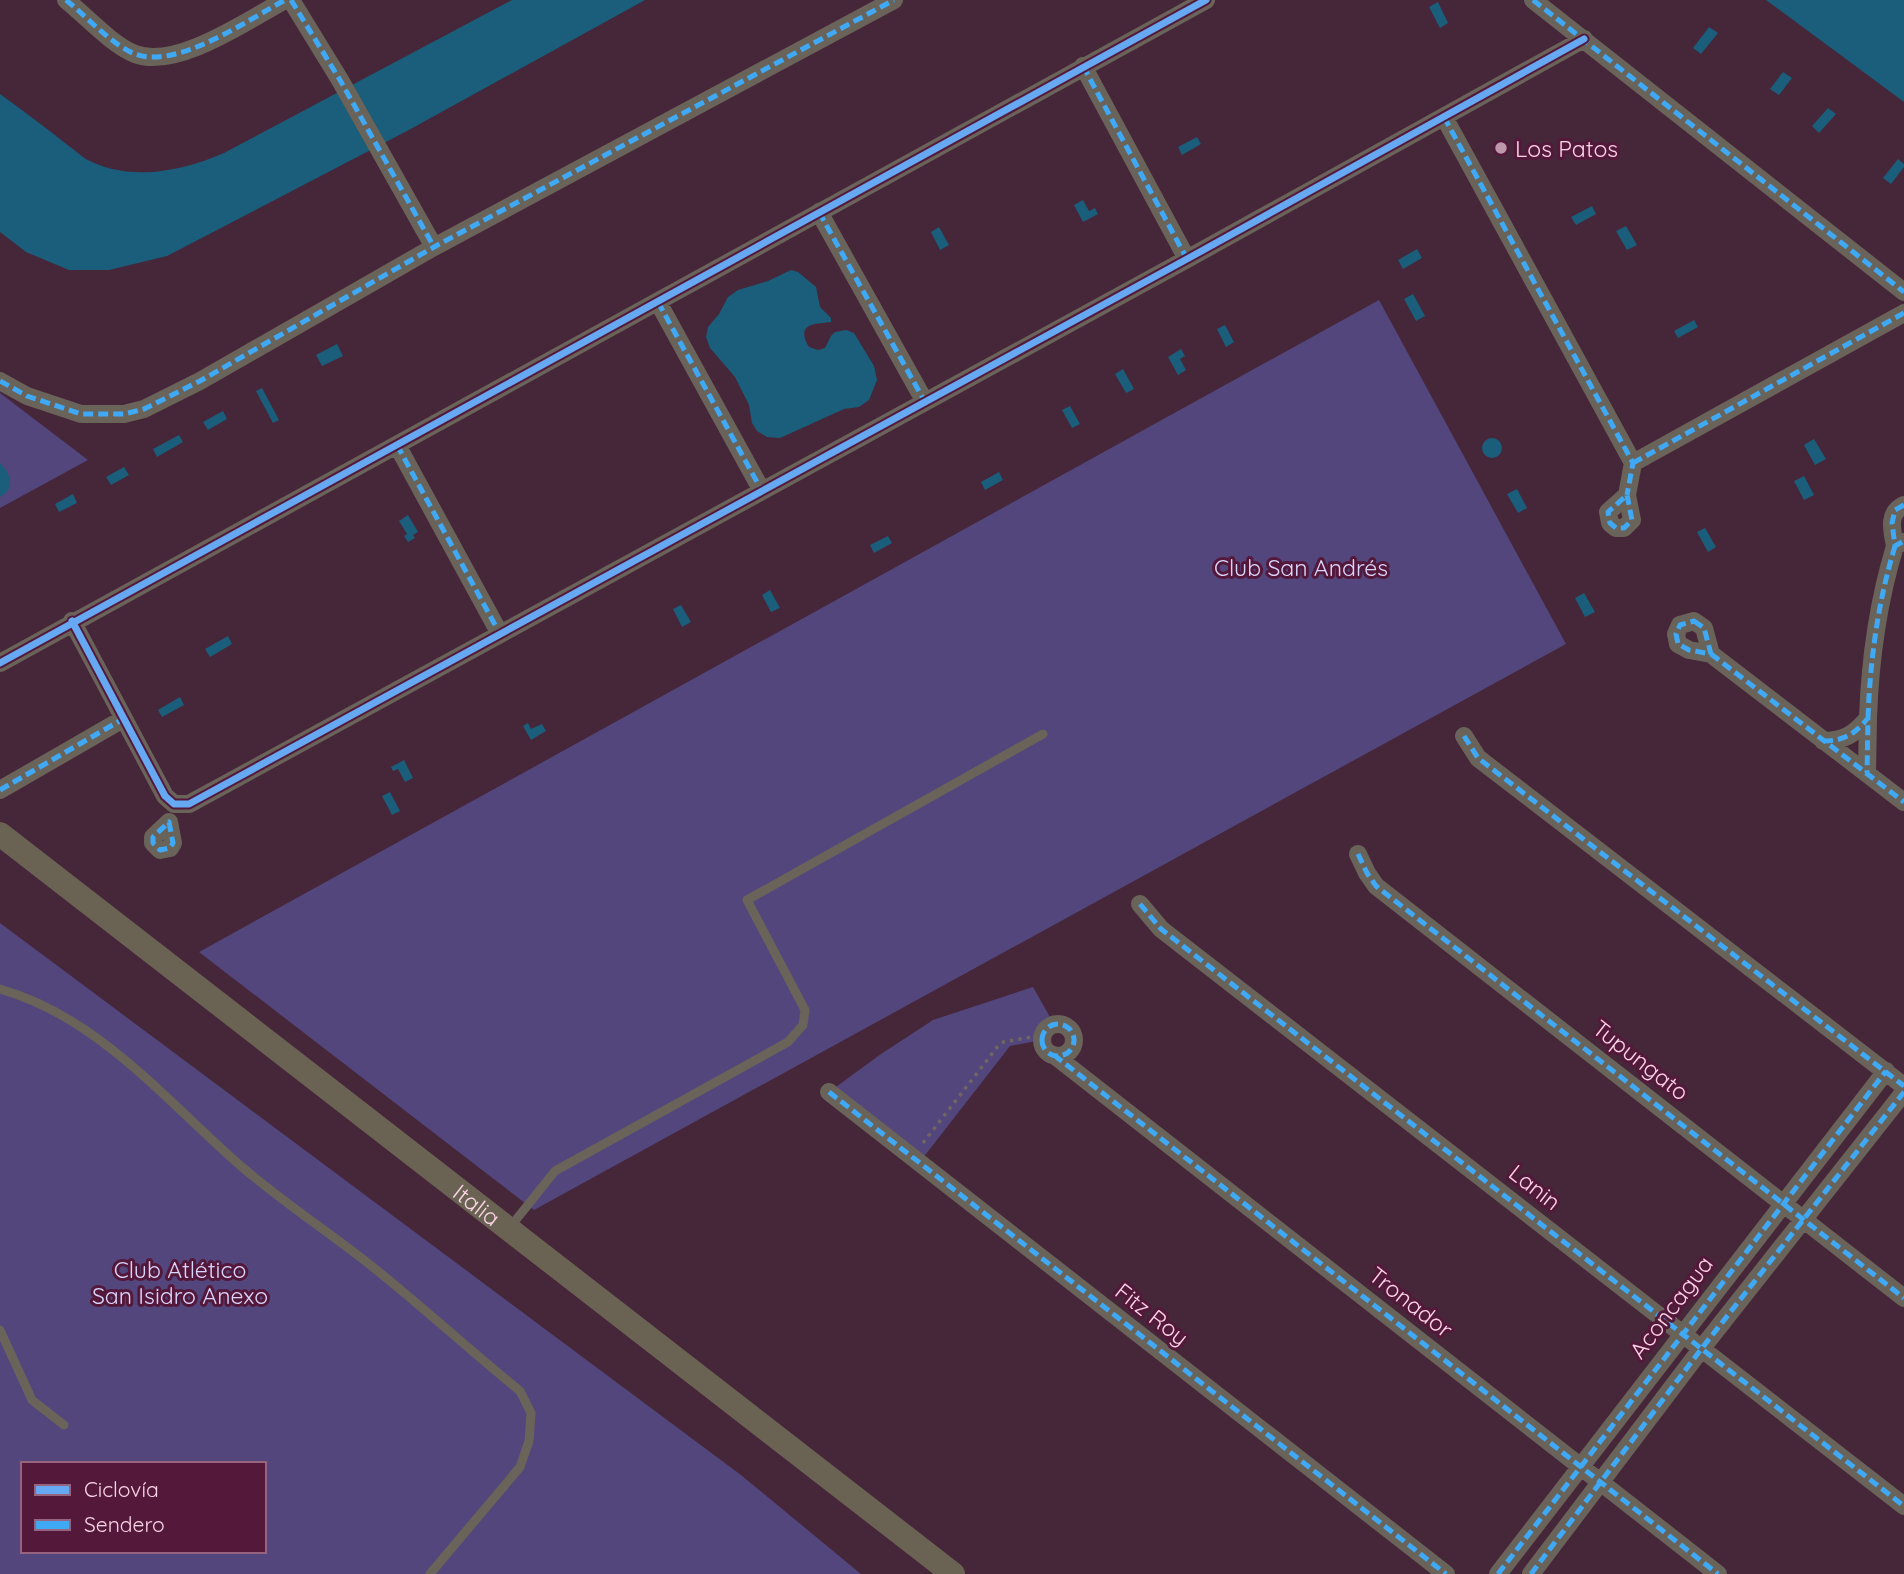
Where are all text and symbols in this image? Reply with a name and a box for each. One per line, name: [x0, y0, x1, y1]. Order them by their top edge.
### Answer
place label: Los Patos: [1515, 134, 1618, 163]
marker: Los Patos: [1493, 140, 1509, 156]
park label: Club San Andrés: [1214, 553, 1388, 582]
street label: Tupungato: [1587, 1013, 1695, 1107]
street label: Lanin: [1503, 1158, 1567, 1216]
street label: Italia: [448, 1177, 506, 1232]
street label: Aconcagua: [1623, 1250, 1719, 1364]
park label: Club Atlético San Isidro Anexo: [92, 1255, 268, 1310]
street label: Tronador: [1363, 1260, 1459, 1344]
street label: Fitz Roy: [1109, 1276, 1195, 1352]
legend: [21, 1462, 266, 1553]
text: Ciclovía: [84, 1476, 159, 1502]
text: Sendero: [84, 1511, 165, 1537]

